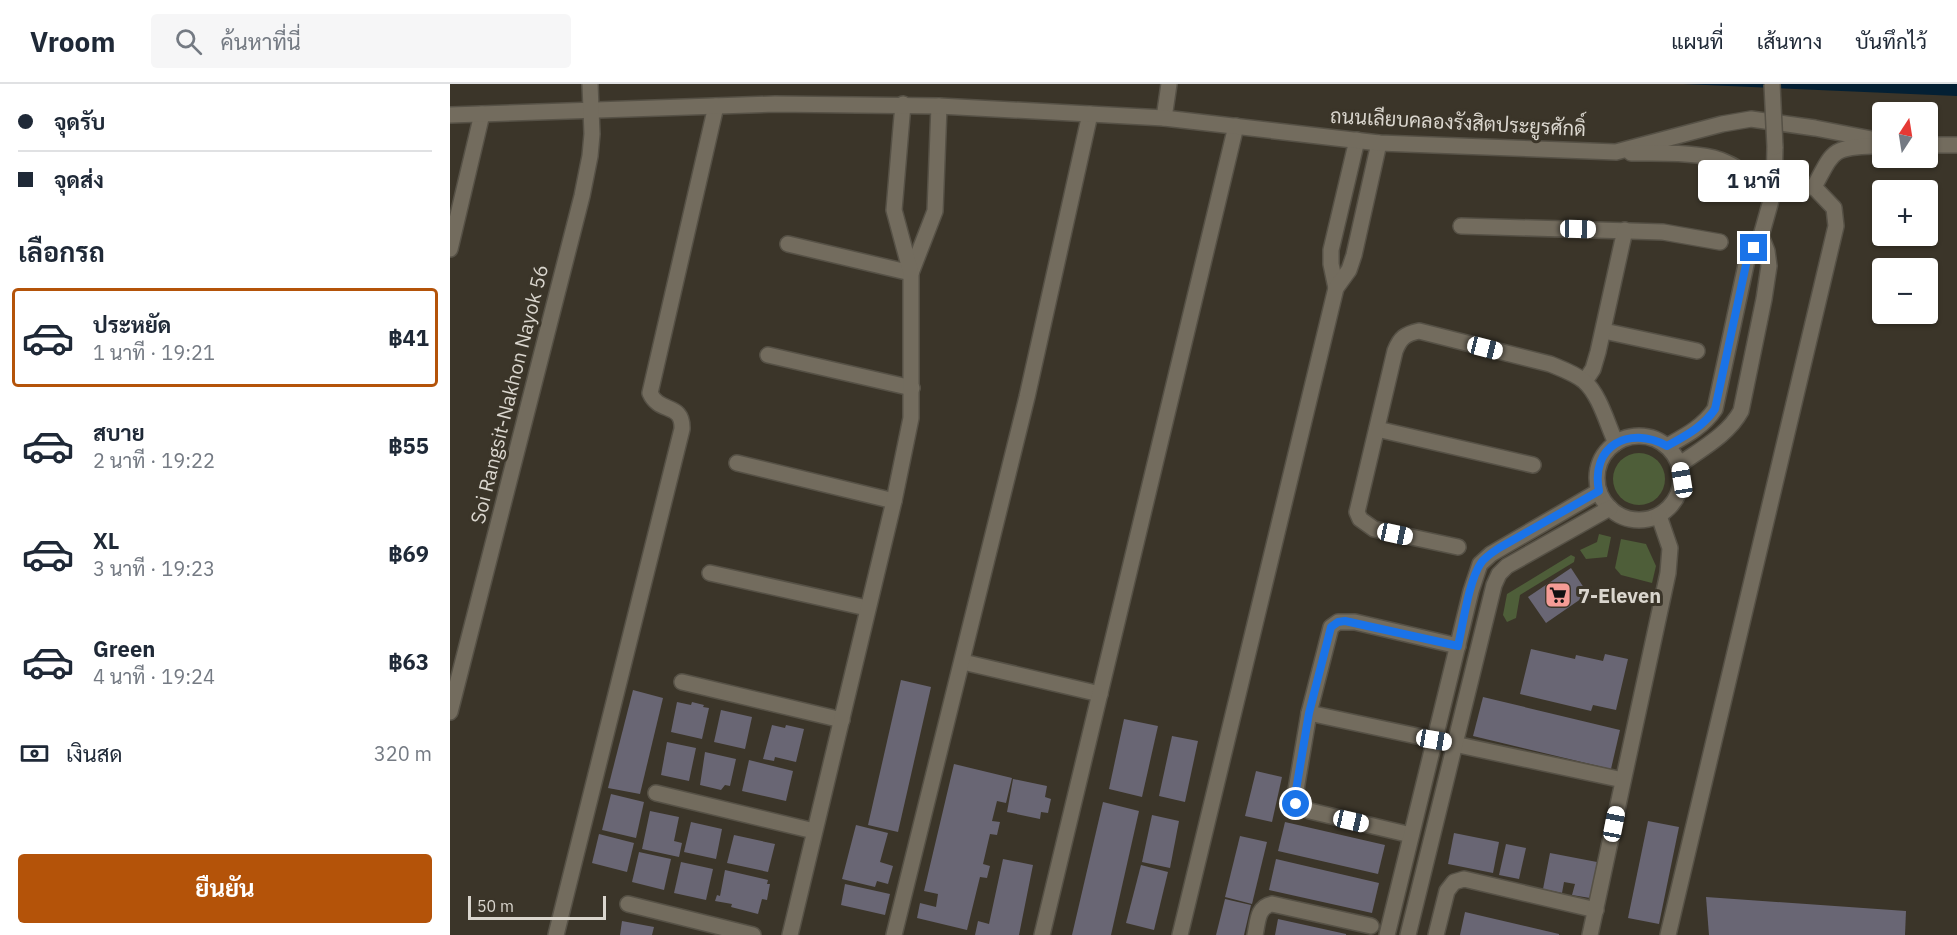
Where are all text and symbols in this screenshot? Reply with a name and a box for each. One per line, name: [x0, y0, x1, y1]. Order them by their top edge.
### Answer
search box: [151, 14, 571, 68]
text: Vroom: [30, 23, 115, 60]
icon: search: [172, 25, 205, 58]
text: ค้นหาที่นี่: [220, 27, 301, 56]
text: แผนที่: [1671, 27, 1724, 55]
text: เส้นทาง: [1757, 27, 1822, 55]
text: บันทึกไว้: [1855, 27, 1927, 55]
street label: ถนนเลียบคลองรังสิตประยูรศักดิ์: [1329, 98, 1587, 144]
north arrow: [1872, 102, 1938, 168]
map controls: [1872, 102, 1938, 324]
text: จุดรับ: [54, 107, 105, 136]
callout: 1 นาที: [1698, 161, 1810, 203]
text: จุดส่ง: [54, 165, 104, 194]
text: 1 นาที: [1727, 167, 1780, 194]
button: +: [1872, 180, 1938, 246]
car: [1560, 220, 1596, 238]
text: เลือกรถ: [18, 234, 105, 269]
route end: [1740, 234, 1767, 261]
button: −: [1872, 258, 1938, 324]
street label: Soi Rangsit-Nakhon Nayok 56: [464, 262, 554, 526]
text: ประหยัด: [93, 310, 171, 339]
icon: car: [21, 311, 75, 365]
text: ฿41: [388, 323, 429, 352]
car: [1465, 335, 1505, 361]
text: 1 นาที · 19:21: [93, 339, 215, 366]
text: สบาย: [93, 418, 145, 447]
icon: car: [21, 419, 75, 473]
text: ฿55: [388, 431, 429, 460]
text: 2 นาที · 19:22: [93, 447, 215, 474]
car: [1670, 461, 1694, 499]
car: [1376, 521, 1414, 547]
text: XL: [93, 526, 119, 555]
icon: car: [21, 527, 75, 581]
text: ฿69: [388, 539, 429, 568]
text: 3 นาที · 19:23: [93, 555, 215, 582]
supermarket icon: 7-Eleven: [1543, 580, 1573, 610]
place label: 7-Eleven: [1578, 582, 1661, 609]
text: Green: [93, 634, 155, 663]
icon: car: [21, 635, 75, 689]
text: ฿63: [388, 647, 429, 676]
text: 4 นาที · 19:24: [93, 663, 215, 690]
car: [1415, 728, 1453, 752]
icon: cash: [18, 737, 51, 770]
text: เงินสด: [66, 739, 123, 768]
text: 320 m: [374, 740, 432, 767]
route start: [1282, 790, 1309, 817]
car: [1602, 805, 1626, 843]
car: [1331, 808, 1371, 834]
button: ยืนยัน: [18, 854, 432, 923]
scale bar: [468, 893, 606, 920]
text: 50 m: [477, 896, 514, 916]

